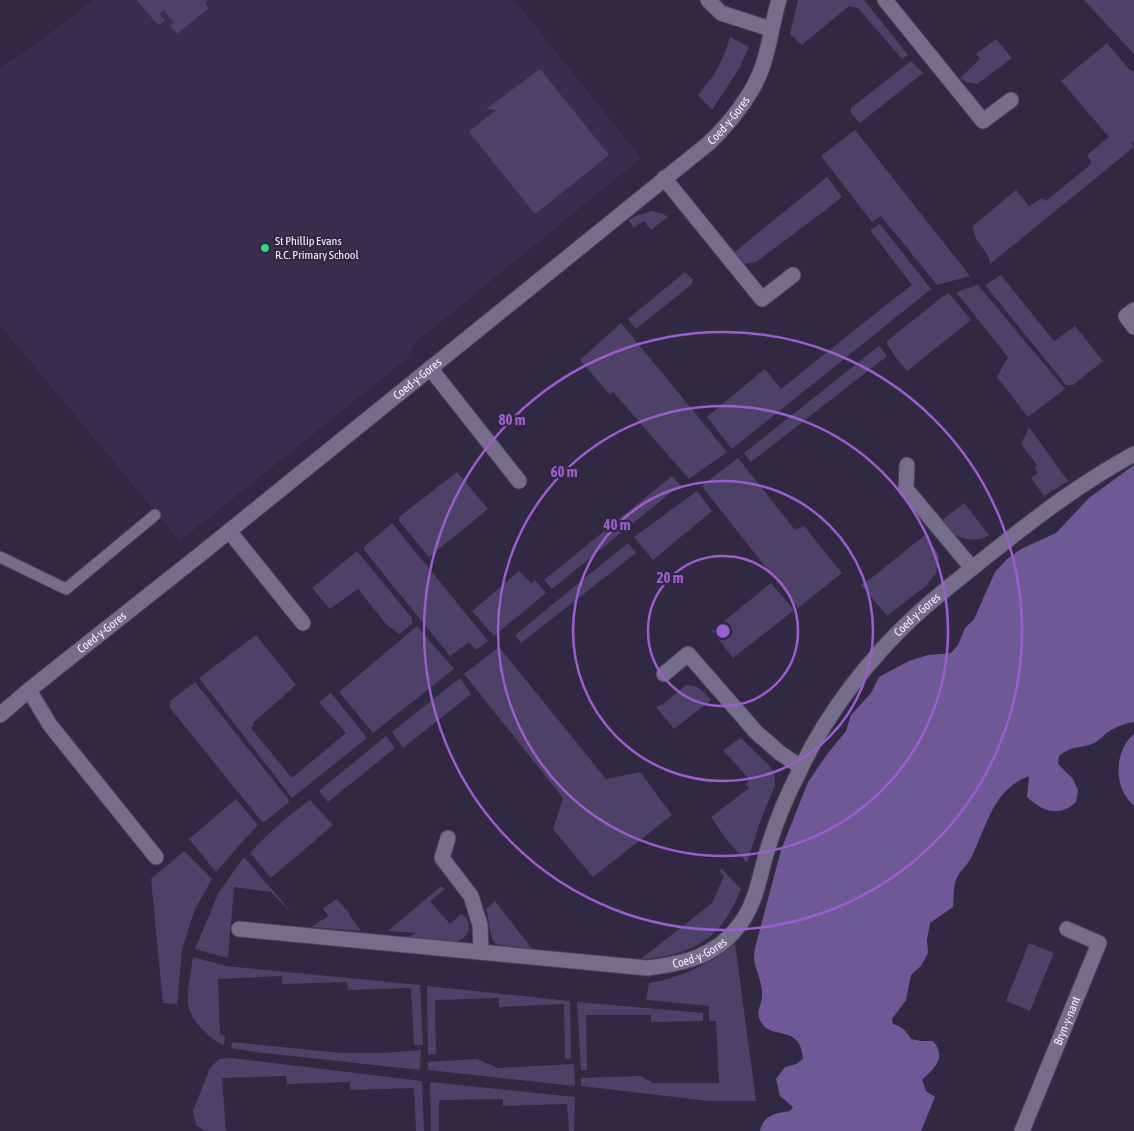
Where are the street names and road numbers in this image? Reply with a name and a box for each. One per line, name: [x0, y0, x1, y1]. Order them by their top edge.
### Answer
street label: Coed-y-Gores: [705, 94, 753, 148]
street label: Coed-y-Gores: [390, 355, 445, 403]
street label: Coed-y-Gores: [891, 590, 943, 639]
street label: Coed-y-Gores: [74, 609, 129, 656]
street label: Coed-y-Gores: [671, 935, 730, 971]
street label: Bryn-y-nant: [1051, 994, 1084, 1047]

